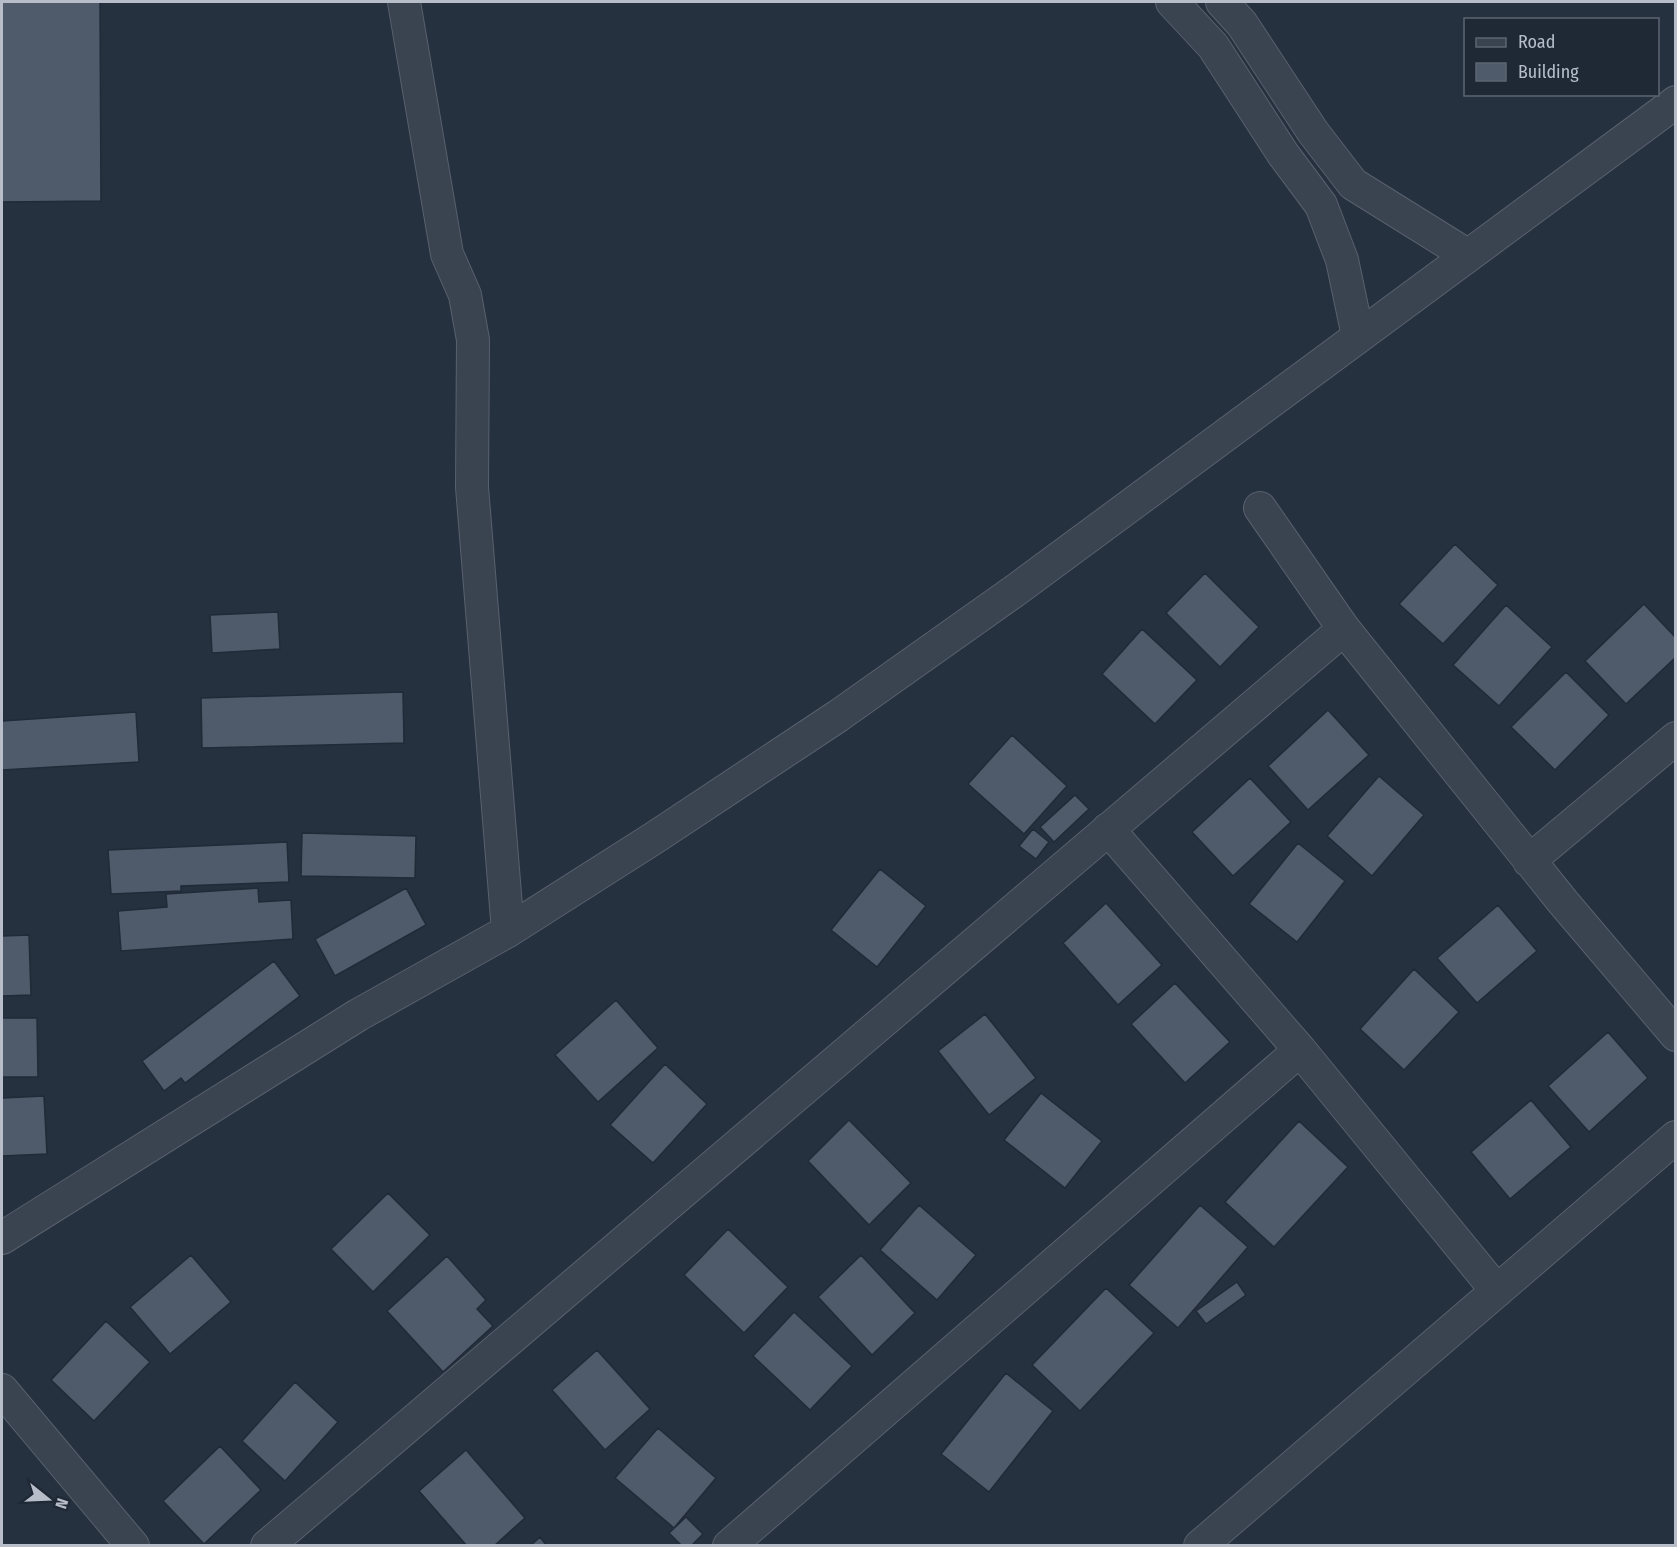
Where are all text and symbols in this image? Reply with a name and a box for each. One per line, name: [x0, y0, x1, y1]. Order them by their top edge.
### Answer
legend: [1464, 18, 1659, 96]
text: Road: [1518, 31, 1555, 53]
text: Building: [1518, 61, 1579, 83]
north arrow: [18, 1469, 78, 1529]
text: N: [51, 1496, 72, 1511]

